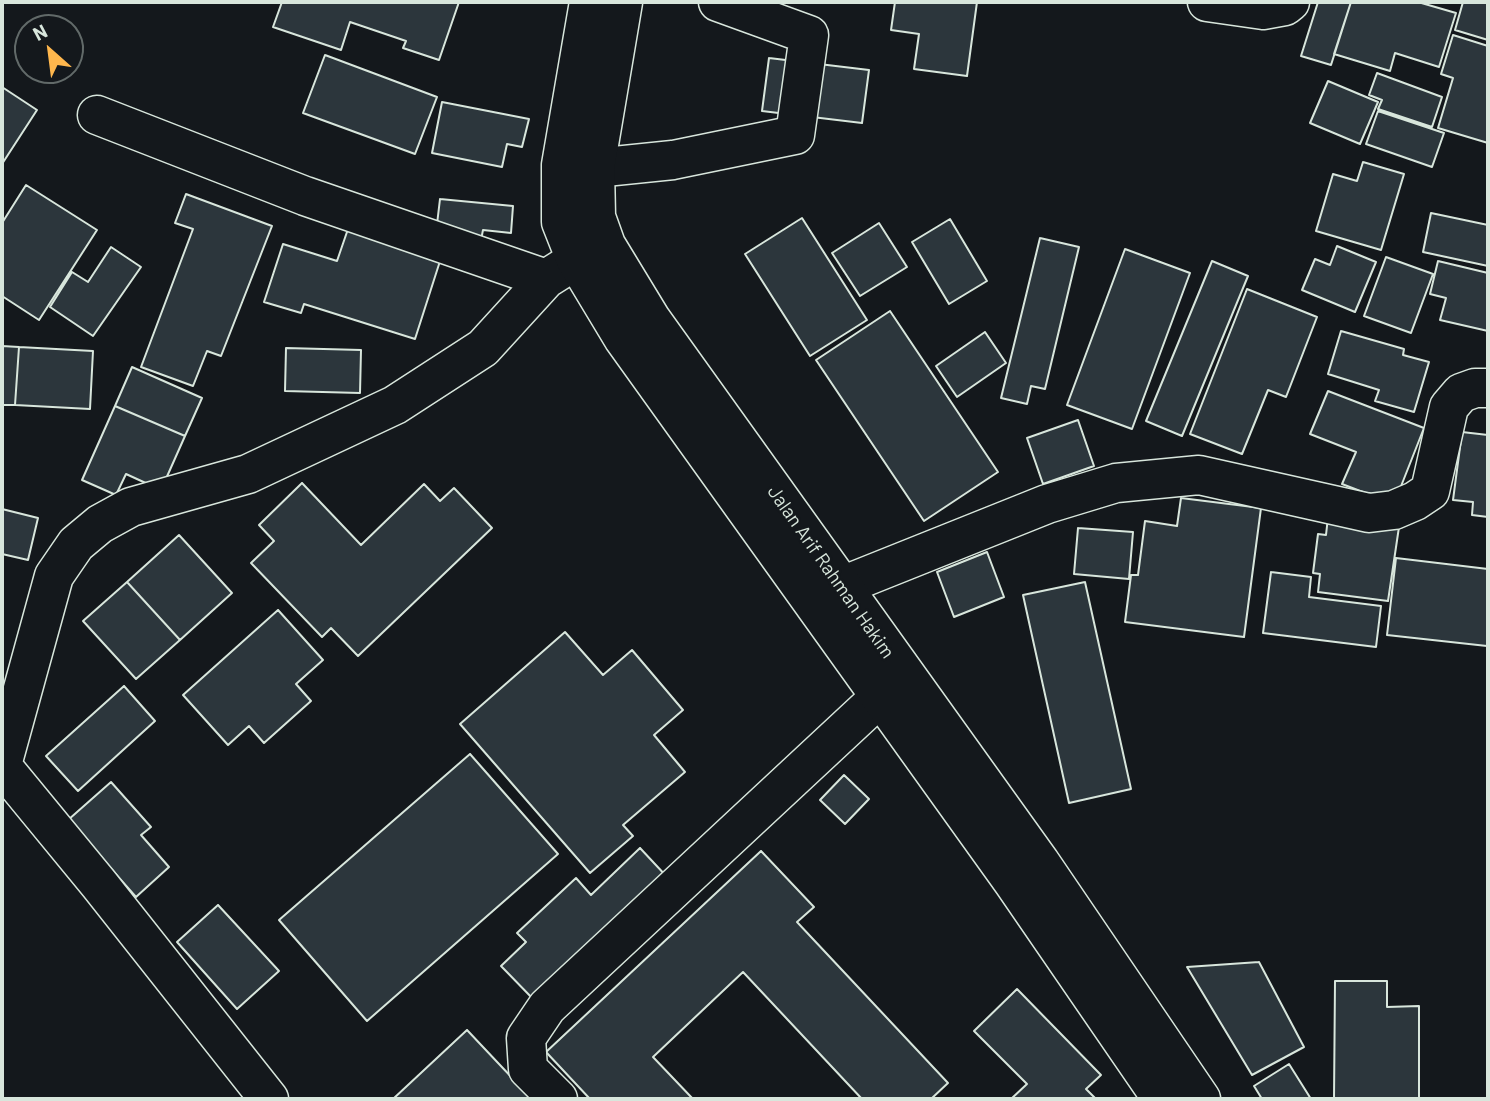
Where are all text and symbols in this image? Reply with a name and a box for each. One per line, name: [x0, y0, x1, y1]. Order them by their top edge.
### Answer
north arrow: [14, 14, 84, 84]
text: N: [29, 19, 51, 45]
street label: Jalan Arif Rahman Hakim: [763, 481, 899, 663]

